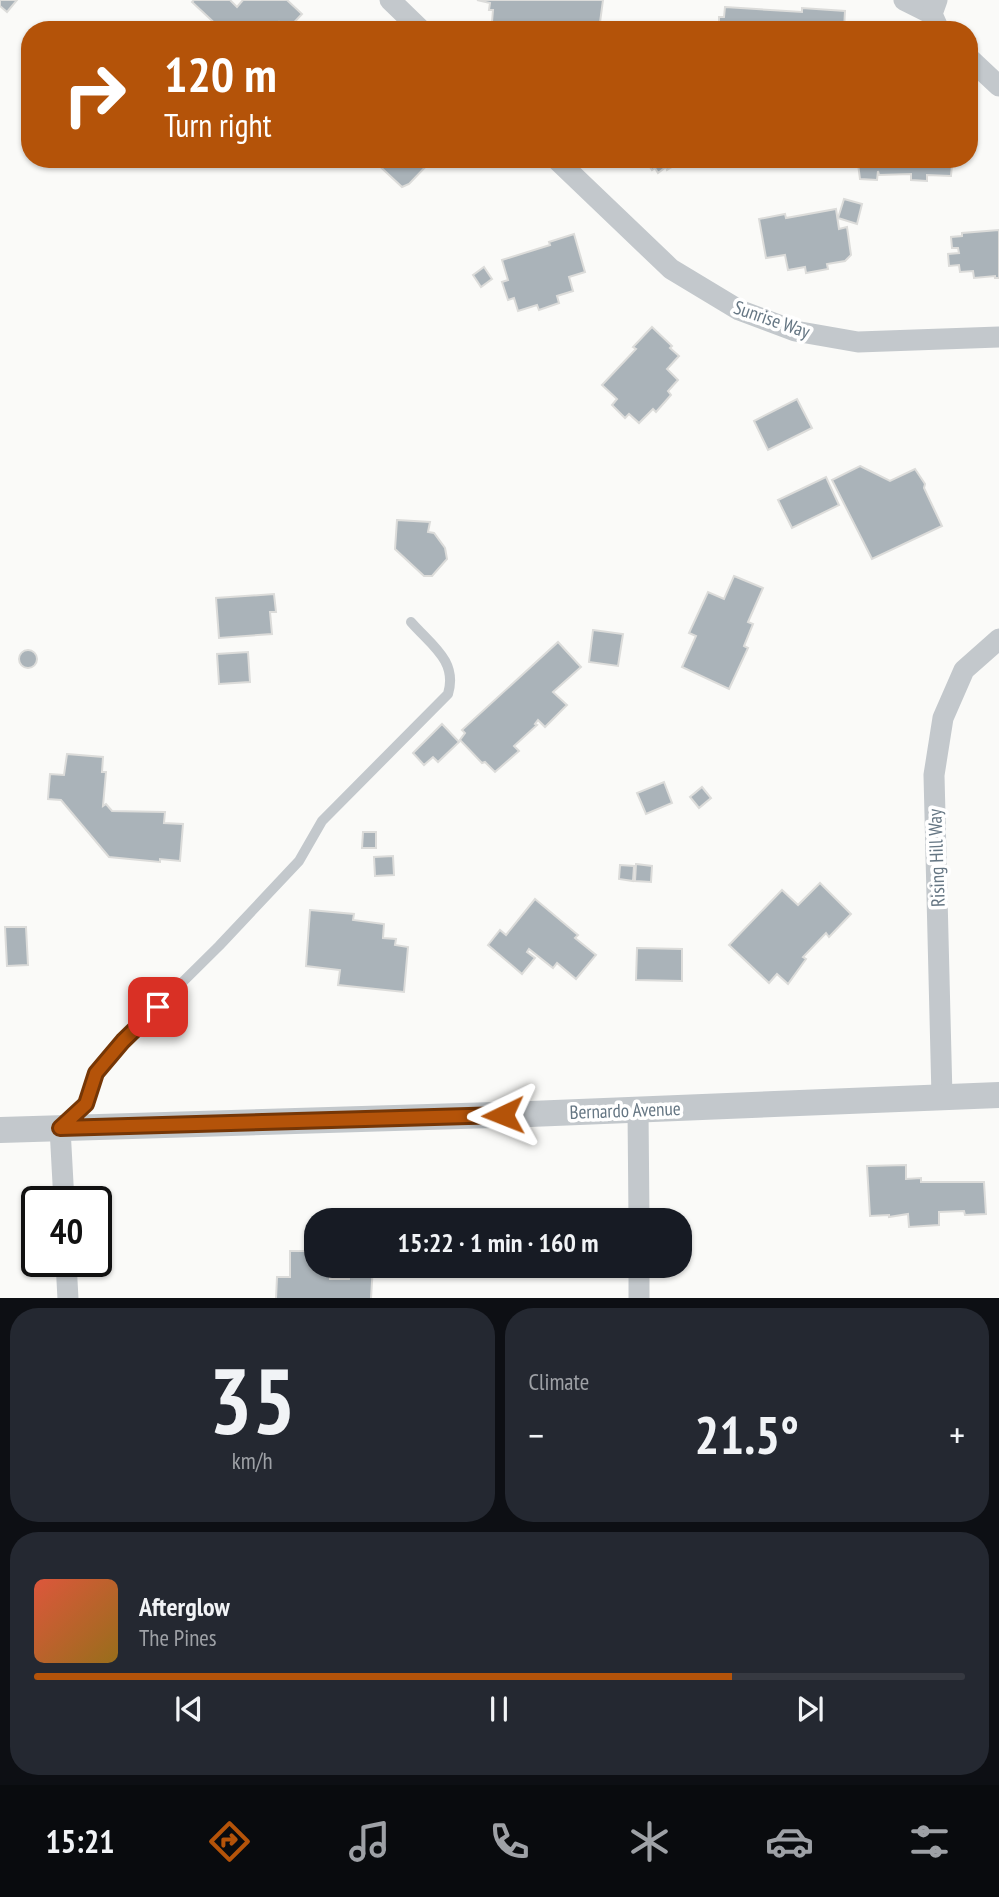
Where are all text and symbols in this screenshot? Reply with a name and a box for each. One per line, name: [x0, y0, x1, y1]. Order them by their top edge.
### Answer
text: 120 m: [164, 42, 277, 106]
icon: right: [49, 49, 140, 140]
text: Turn right: [164, 104, 272, 146]
street label: Sunrise Way: [731, 295, 814, 343]
street label: Rising Hill Way: [922, 808, 950, 907]
pin: [128, 977, 188, 1037]
icon: arrive: [139, 988, 177, 1026]
position arrow: [466, 1078, 540, 1152]
street label: Bernardo Avenue: [569, 1096, 681, 1124]
speed limit sign: 40: [21, 1186, 112, 1277]
text: 15:22 · 1 min · 160 m: [398, 1226, 598, 1259]
text: 35: [209, 1341, 296, 1459]
text: Climate: [529, 1367, 589, 1396]
text: 21.5°: [694, 1401, 799, 1468]
text: −: [529, 1410, 544, 1459]
text: +: [949, 1410, 965, 1459]
text: km/h: [232, 1446, 273, 1475]
text: Afterglow: [139, 1590, 230, 1623]
text: The Pines: [139, 1623, 217, 1652]
icon: previous: [170, 1690, 208, 1728]
icon: pause: [480, 1690, 518, 1728]
icon: next: [791, 1690, 829, 1728]
icon: directions: [205, 1817, 254, 1866]
icon: music: [345, 1817, 394, 1866]
icon: phone: [485, 1817, 534, 1866]
icon: climate: [625, 1817, 674, 1866]
icon: car: [765, 1817, 814, 1866]
icon: filters: [905, 1817, 954, 1866]
text: 15:21: [45, 1820, 115, 1862]

